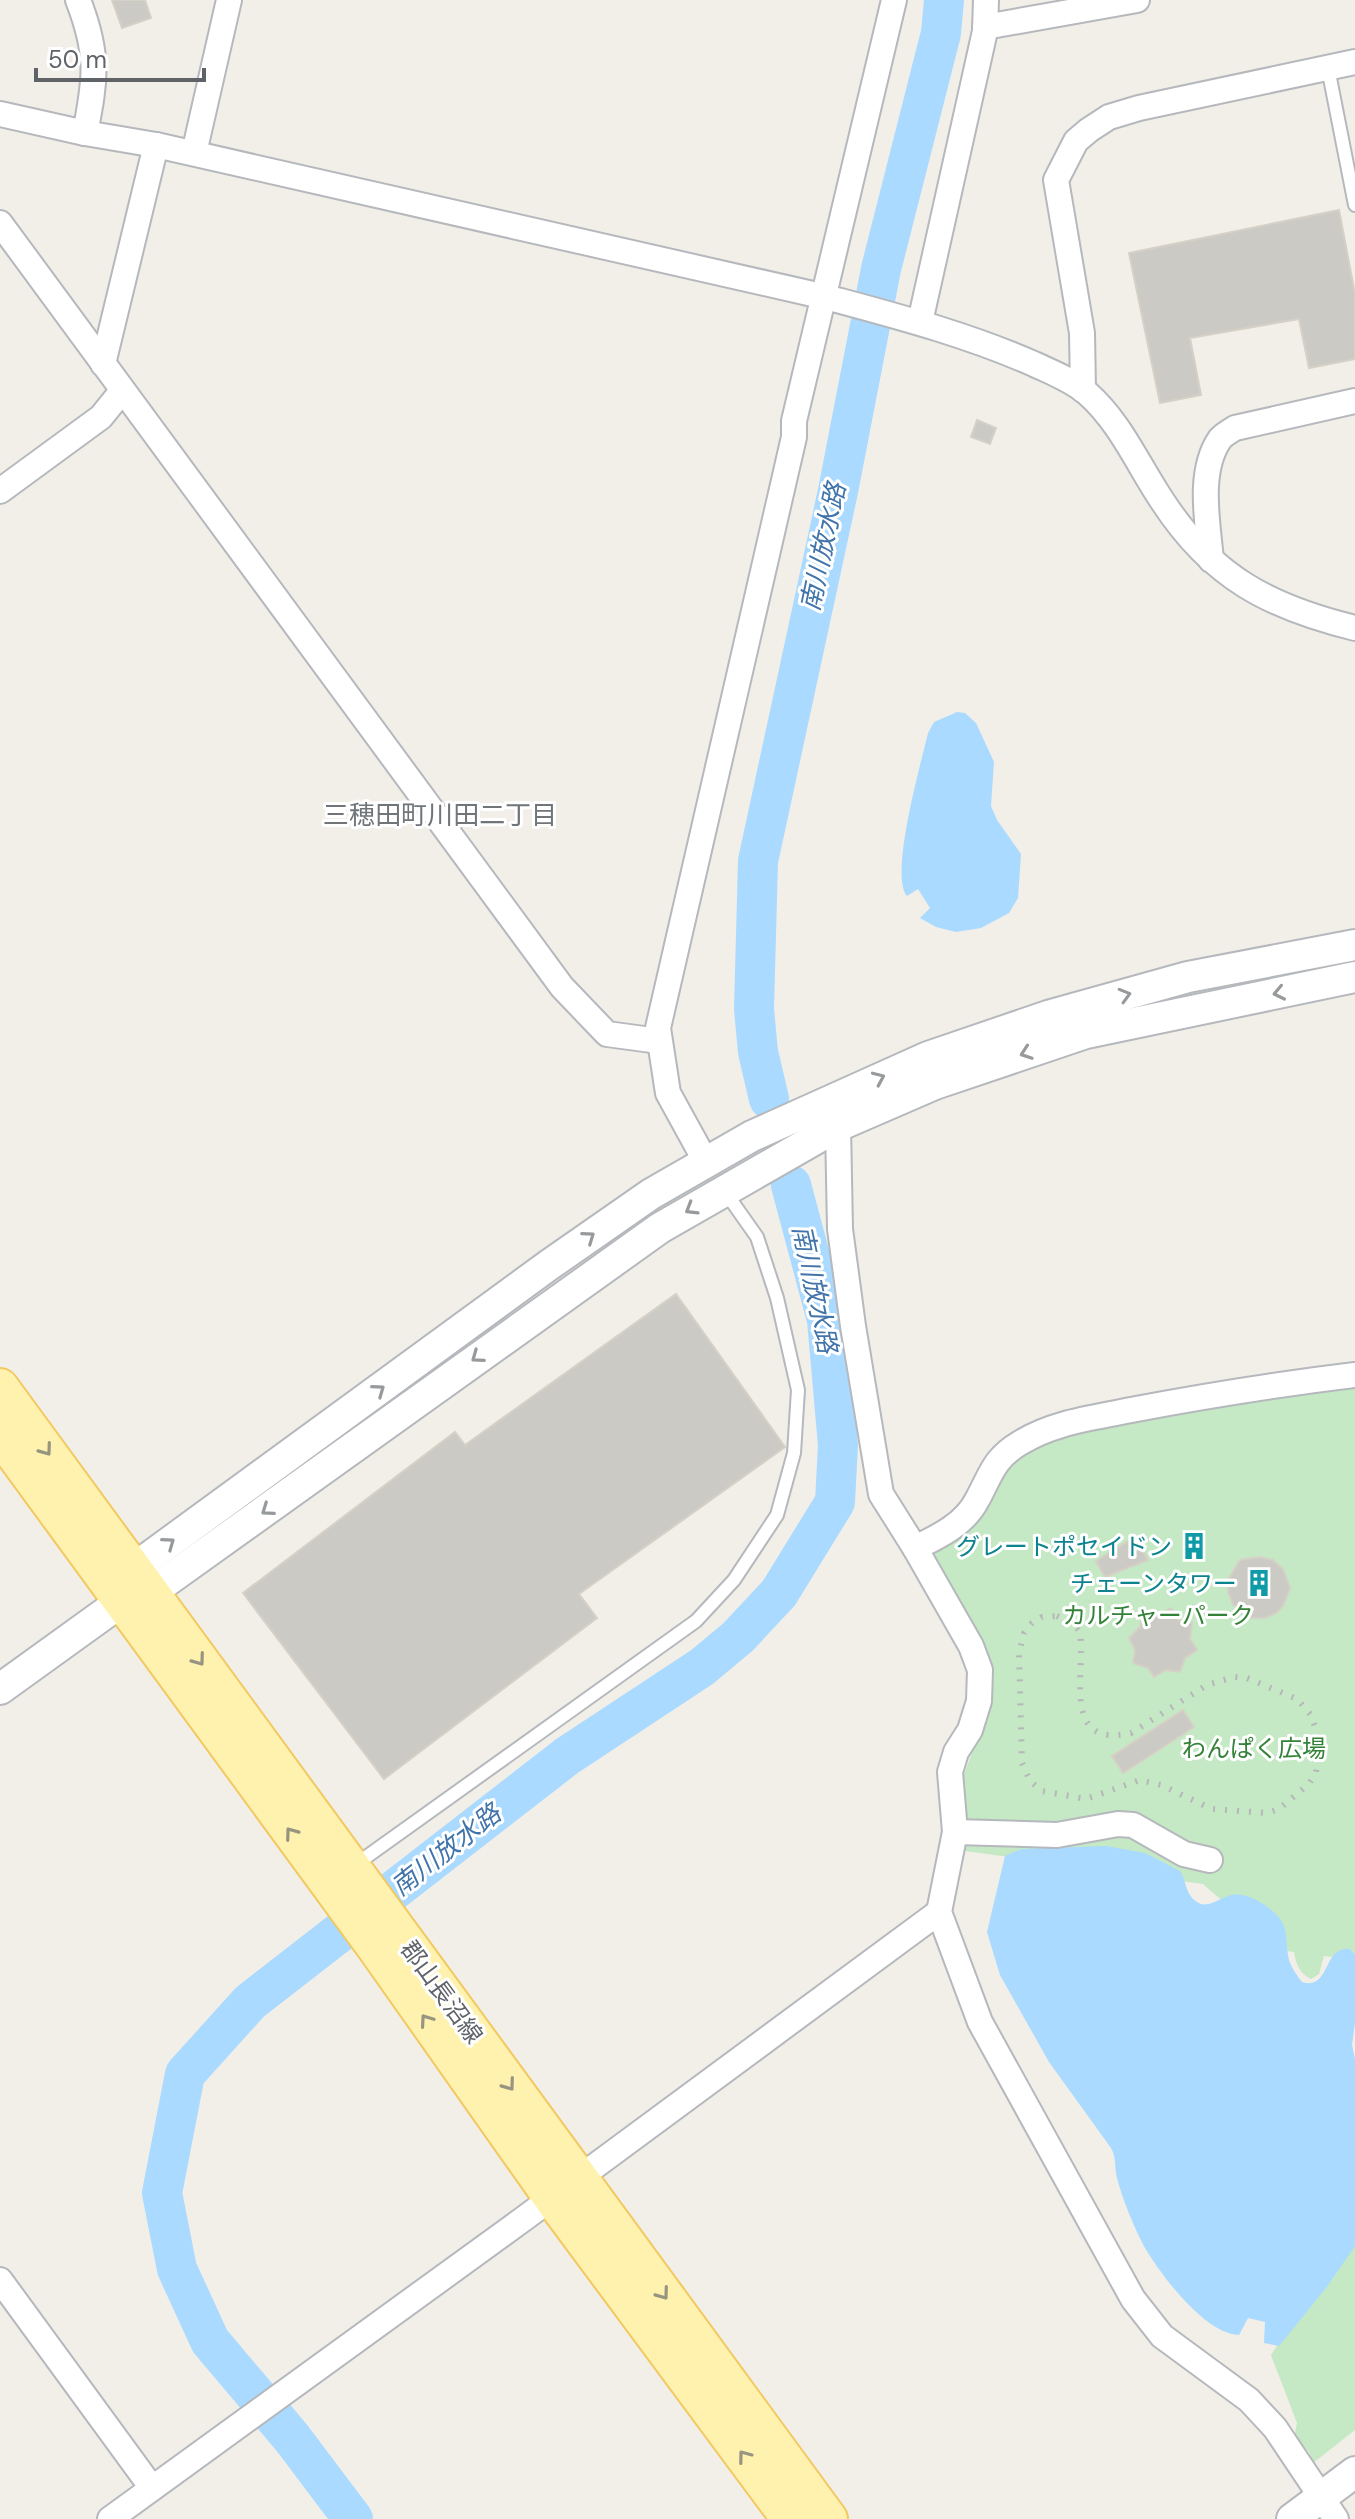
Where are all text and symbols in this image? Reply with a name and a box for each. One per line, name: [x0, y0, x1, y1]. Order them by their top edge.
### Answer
scale bar: [36, 32, 204, 82]
text: 50 m: [48, 44, 107, 75]
water label: 南川放水路: [793, 478, 854, 614]
district label: 三穂田町川田二丁目: [323, 798, 557, 832]
one-way arrow: [1272, 984, 1286, 1001]
one-way arrow: [1117, 987, 1131, 1004]
one-way arrow: [1020, 1044, 1034, 1060]
one-way arrow: [871, 1072, 885, 1088]
one-way arrow: [685, 1199, 700, 1215]
water label: 南川放水路: [785, 1222, 846, 1358]
one-way arrow: [581, 1232, 595, 1247]
one-way arrow: [472, 1348, 486, 1362]
one-way arrow: [370, 1385, 384, 1399]
one-way arrow: [36, 1441, 51, 1456]
one-way arrow: [261, 1500, 276, 1515]
place label: グレートポセイドン: [956, 1531, 1172, 1562]
building icon: グレートポセイドン: [1179, 1531, 1209, 1561]
one-way arrow: [160, 1538, 174, 1553]
place label: チェーンタワー: [1070, 1568, 1237, 1599]
building icon: チェーンタワー: [1244, 1568, 1274, 1598]
park label: カルチャーパーク: [1062, 1600, 1254, 1631]
one-way arrow: [190, 1651, 204, 1666]
park label: わんぱく広場: [1182, 1733, 1326, 1764]
water label: 南川放水路: [384, 1795, 509, 1903]
one-way arrow: [286, 1827, 301, 1841]
street label: 郡山長沼線: [394, 1934, 490, 2050]
one-way arrow: [421, 2014, 436, 2028]
one-way arrow: [499, 2076, 513, 2090]
one-way arrow: [653, 2285, 668, 2300]
one-way arrow: [739, 2451, 754, 2465]

